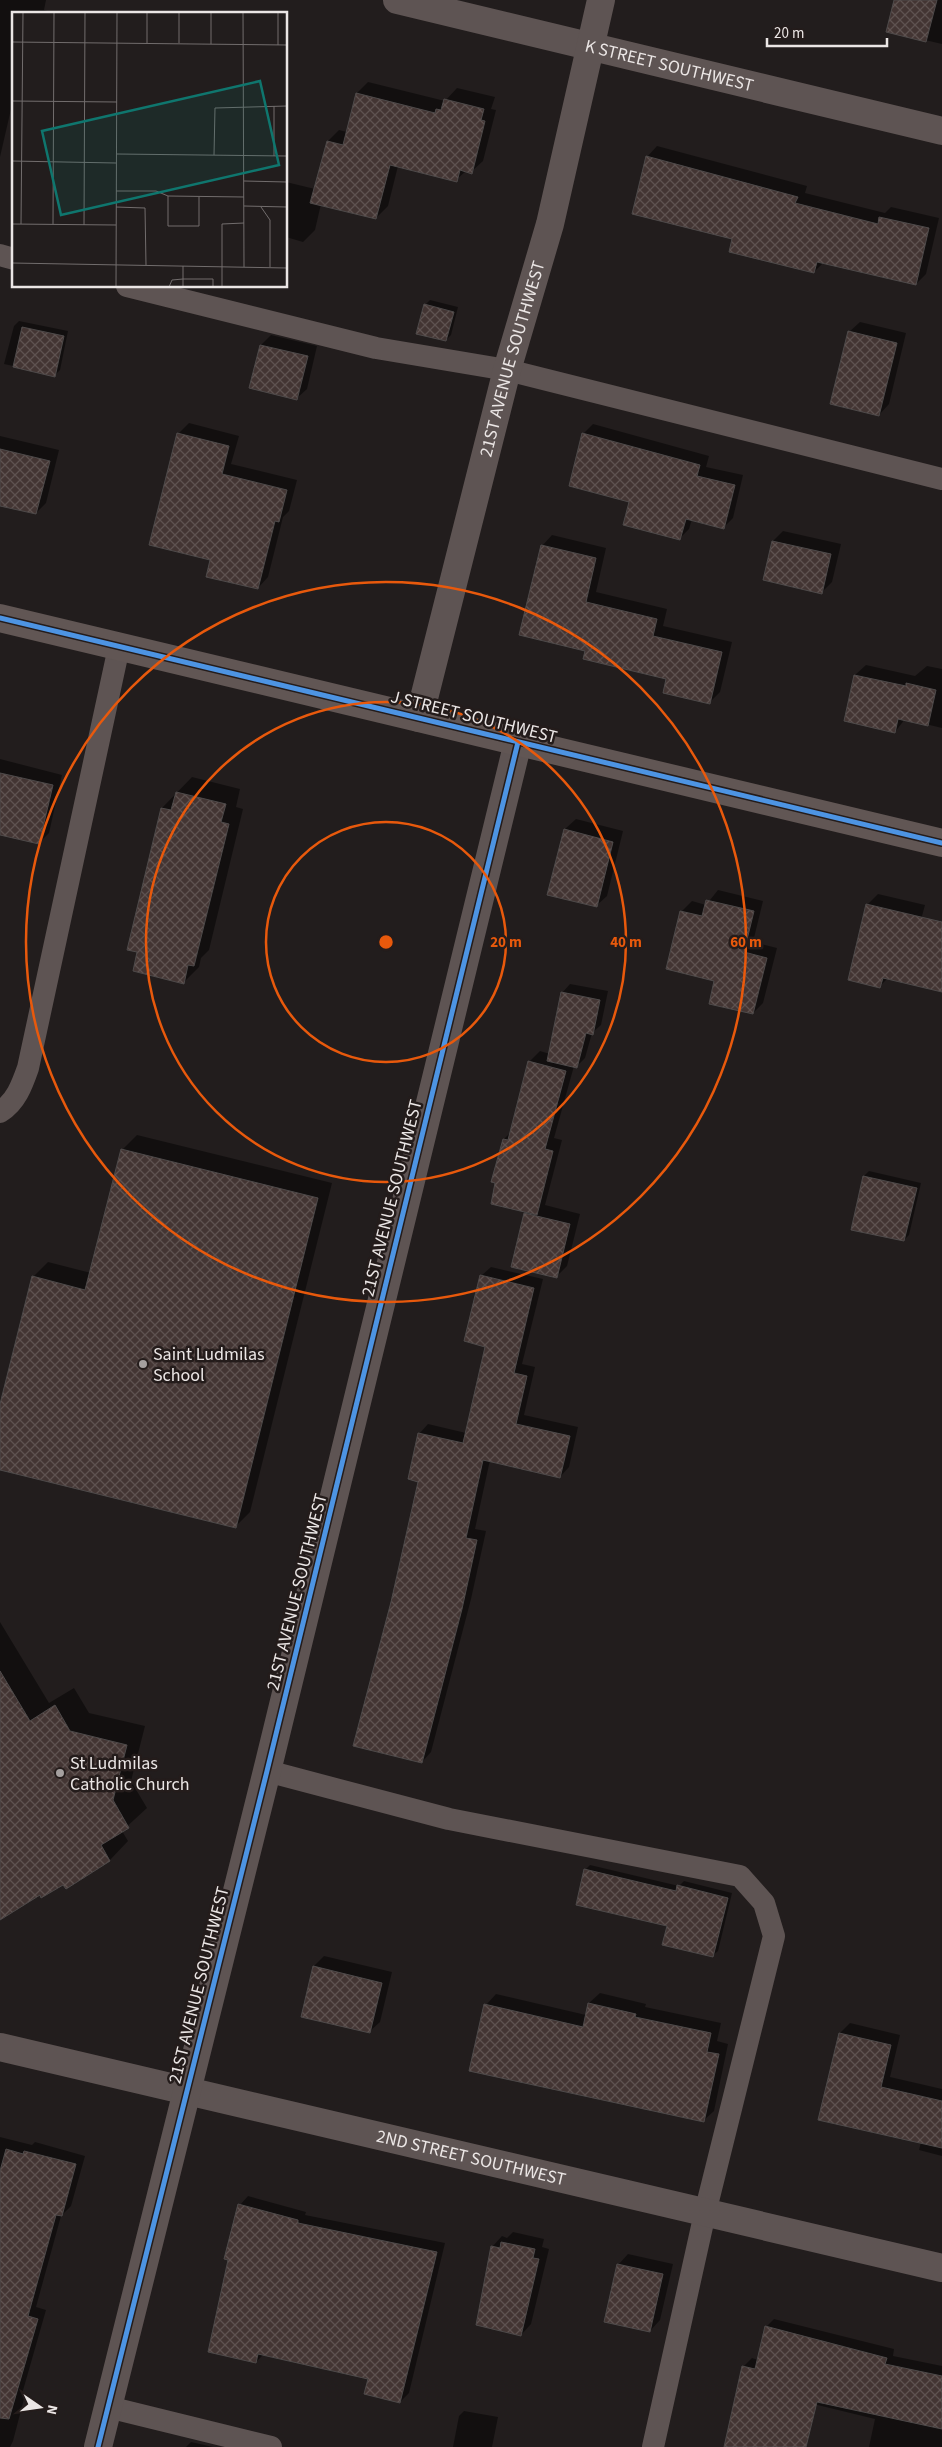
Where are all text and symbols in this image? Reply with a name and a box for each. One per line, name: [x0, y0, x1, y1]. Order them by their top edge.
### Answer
inset map: [12, 12, 288, 288]
scale bar: [767, 15, 887, 47]
text: 20 m: [774, 23, 804, 44]
street label: K STREET SOUTHWEST: [582, 33, 756, 98]
street label: 21ST AVENUE SOUTHWEST: [473, 258, 551, 459]
street label: J STREET SOUTHWEST: [388, 684, 560, 750]
text: 20 m: [490, 932, 522, 953]
text: 40 m: [610, 932, 642, 953]
text: 60 m: [730, 932, 762, 953]
centre of rings: [377, 933, 395, 951]
street label: 21ST AVENUE SOUTHWEST: [355, 1097, 429, 1299]
place label: Saint Ludmilas School: [153, 1342, 265, 1388]
marker: Saint Ludmilas School: [137, 1358, 149, 1370]
street label: 21ST AVENUE SOUTHWEST: [260, 1491, 334, 1693]
place label: St Ludmilas Catholic Church: [70, 1751, 190, 1797]
marker: St Ludmilas Catholic Church: [54, 1767, 66, 1779]
street label: 21ST AVENUE SOUTHWEST: [162, 1884, 236, 2086]
street label: 2ND STREET SOUTHWEST: [374, 2123, 569, 2192]
north arrow: [15, 2382, 65, 2432]
text: N: [41, 2403, 62, 2416]

